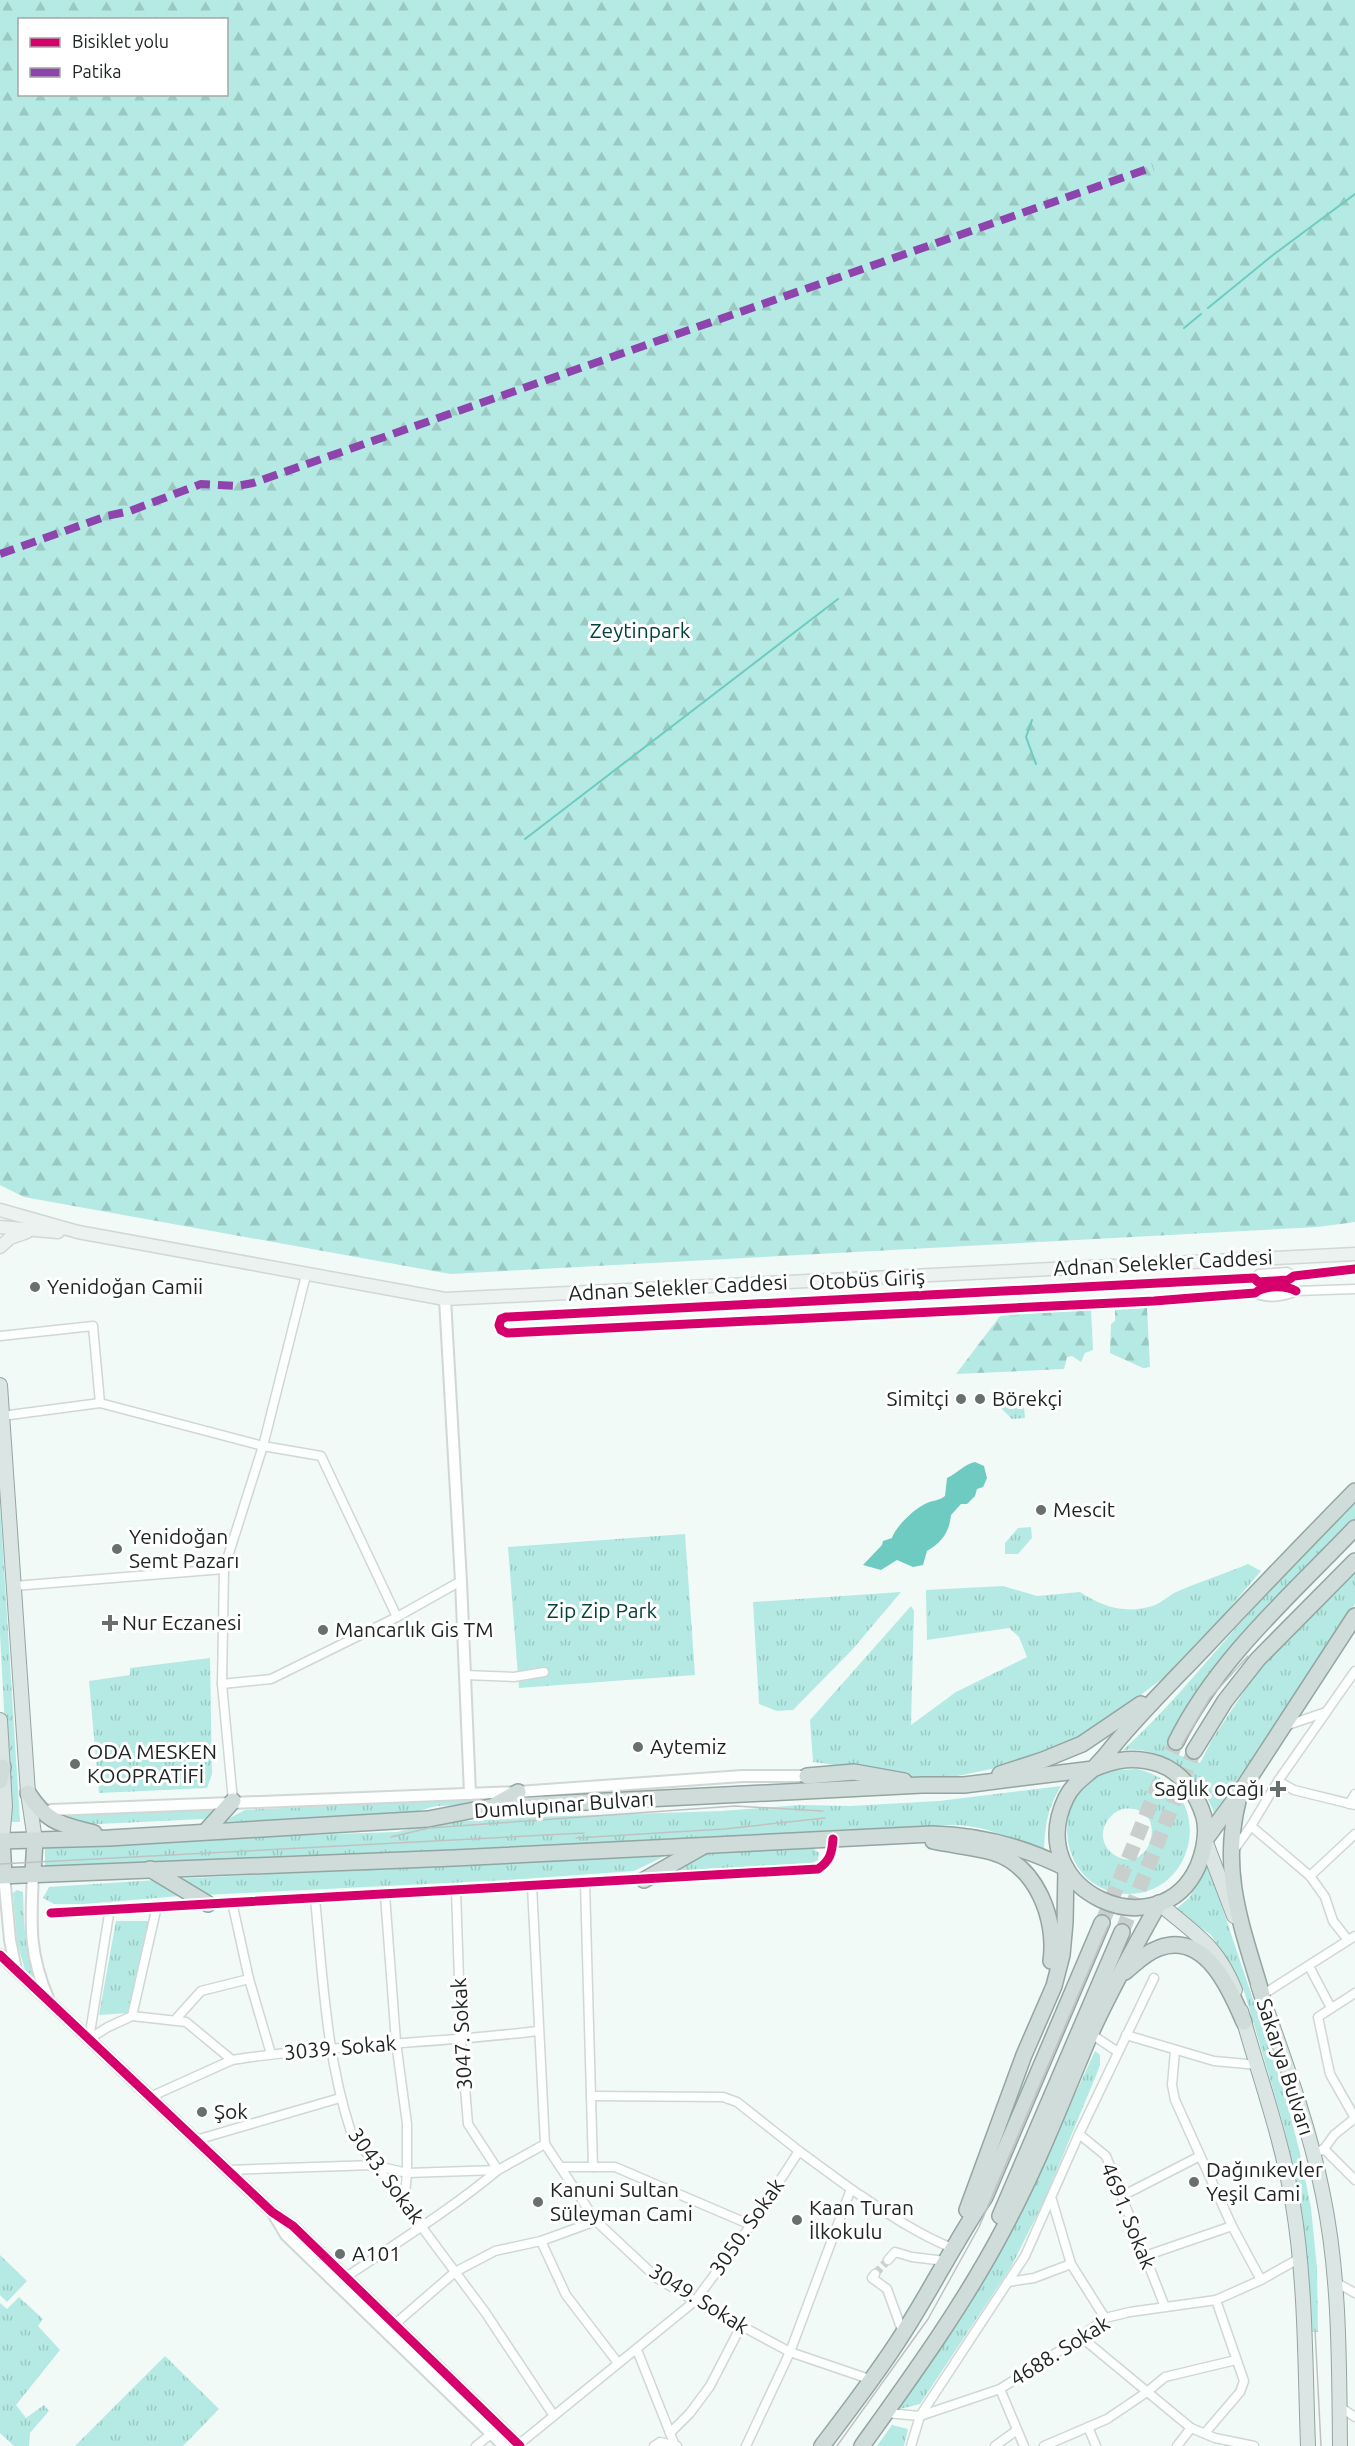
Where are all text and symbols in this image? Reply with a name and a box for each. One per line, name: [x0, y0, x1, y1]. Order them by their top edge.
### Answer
legend: [18, 18, 228, 96]
text: Bisiklet yolu: [72, 31, 169, 51]
text: Patika: [72, 61, 122, 81]
park label: Zeytinpark: [590, 618, 691, 642]
street label: Adnan Selekler Caddesi: [1053, 1244, 1273, 1280]
street label: Otobüs Giriş: [808, 1264, 926, 1294]
street label: Adnan Selekler Caddesi: [568, 1269, 788, 1305]
place label: Yenidoğan Camii: [47, 1274, 203, 1298]
marker: Yenidoğan Camii: [28, 1280, 42, 1294]
place label: Simitçi: [887, 1386, 949, 1410]
place label: Börekçi: [992, 1386, 1062, 1410]
marker: Simitçi: [954, 1392, 968, 1406]
marker: Börekçi: [973, 1392, 987, 1406]
place label: Mescit: [1053, 1497, 1115, 1521]
marker: Mescit: [1034, 1503, 1048, 1517]
place label: Yenidoğan Semt Pazarı: [129, 1524, 239, 1572]
marker: Yenidoğan Semt Pazarı: [110, 1542, 124, 1556]
park label: Zip Zip Park: [547, 1598, 658, 1622]
place label: Nur Eczanesi: [122, 1610, 242, 1634]
marker: Nur Eczanesi: [103, 1616, 117, 1630]
place label: Mancarlık Gis TM: [335, 1617, 493, 1641]
marker: Mancarlık Gis TM: [316, 1623, 330, 1637]
place label: Aytemiz: [650, 1734, 726, 1758]
place label: ODA MESKEN KOOPRATİFİ: [87, 1739, 217, 1787]
marker: Aytemiz: [631, 1740, 645, 1754]
marker: ODA MESKEN KOOPRATİFİ: [68, 1757, 82, 1771]
place label: Sağlık ocağı: [1154, 1776, 1264, 1800]
marker: Sağlık ocağı: [1269, 1780, 1287, 1798]
street label: Dumlupınar Bulvarı: [473, 1786, 655, 1822]
street label: 3047. Sokak: [446, 1977, 476, 2091]
street label: Sakarya Bulvarı: [1253, 1995, 1319, 2138]
street label: 3039. Sokak: [283, 2030, 397, 2064]
place label: Şok: [214, 2099, 248, 2123]
marker: Şok: [195, 2105, 209, 2119]
street label: 3043. Sokak: [344, 2123, 430, 2228]
place label: Dağınıkevler Yeşil Cami: [1206, 2157, 1323, 2205]
street label: 4691. Sokak: [1097, 2159, 1161, 2273]
street label: 3050. Sokak: [704, 2173, 789, 2279]
marker: Dağınıkevler Yeşil Cami: [1187, 2175, 1201, 2189]
place label: Kanuni Sultan Süleyman Cami: [550, 2177, 693, 2225]
marker: Kanuni Sultan Süleyman Cami: [531, 2195, 545, 2209]
place label: Kaan Turan İlkokulu: [809, 2195, 914, 2243]
marker: Kaan Turan İlkokulu: [790, 2213, 804, 2227]
place label: A101: [352, 2241, 401, 2265]
marker: A101: [333, 2247, 347, 2261]
street label: 3049. Sokak: [645, 2258, 754, 2338]
street label: 4688. Sokak: [1005, 2310, 1114, 2390]

